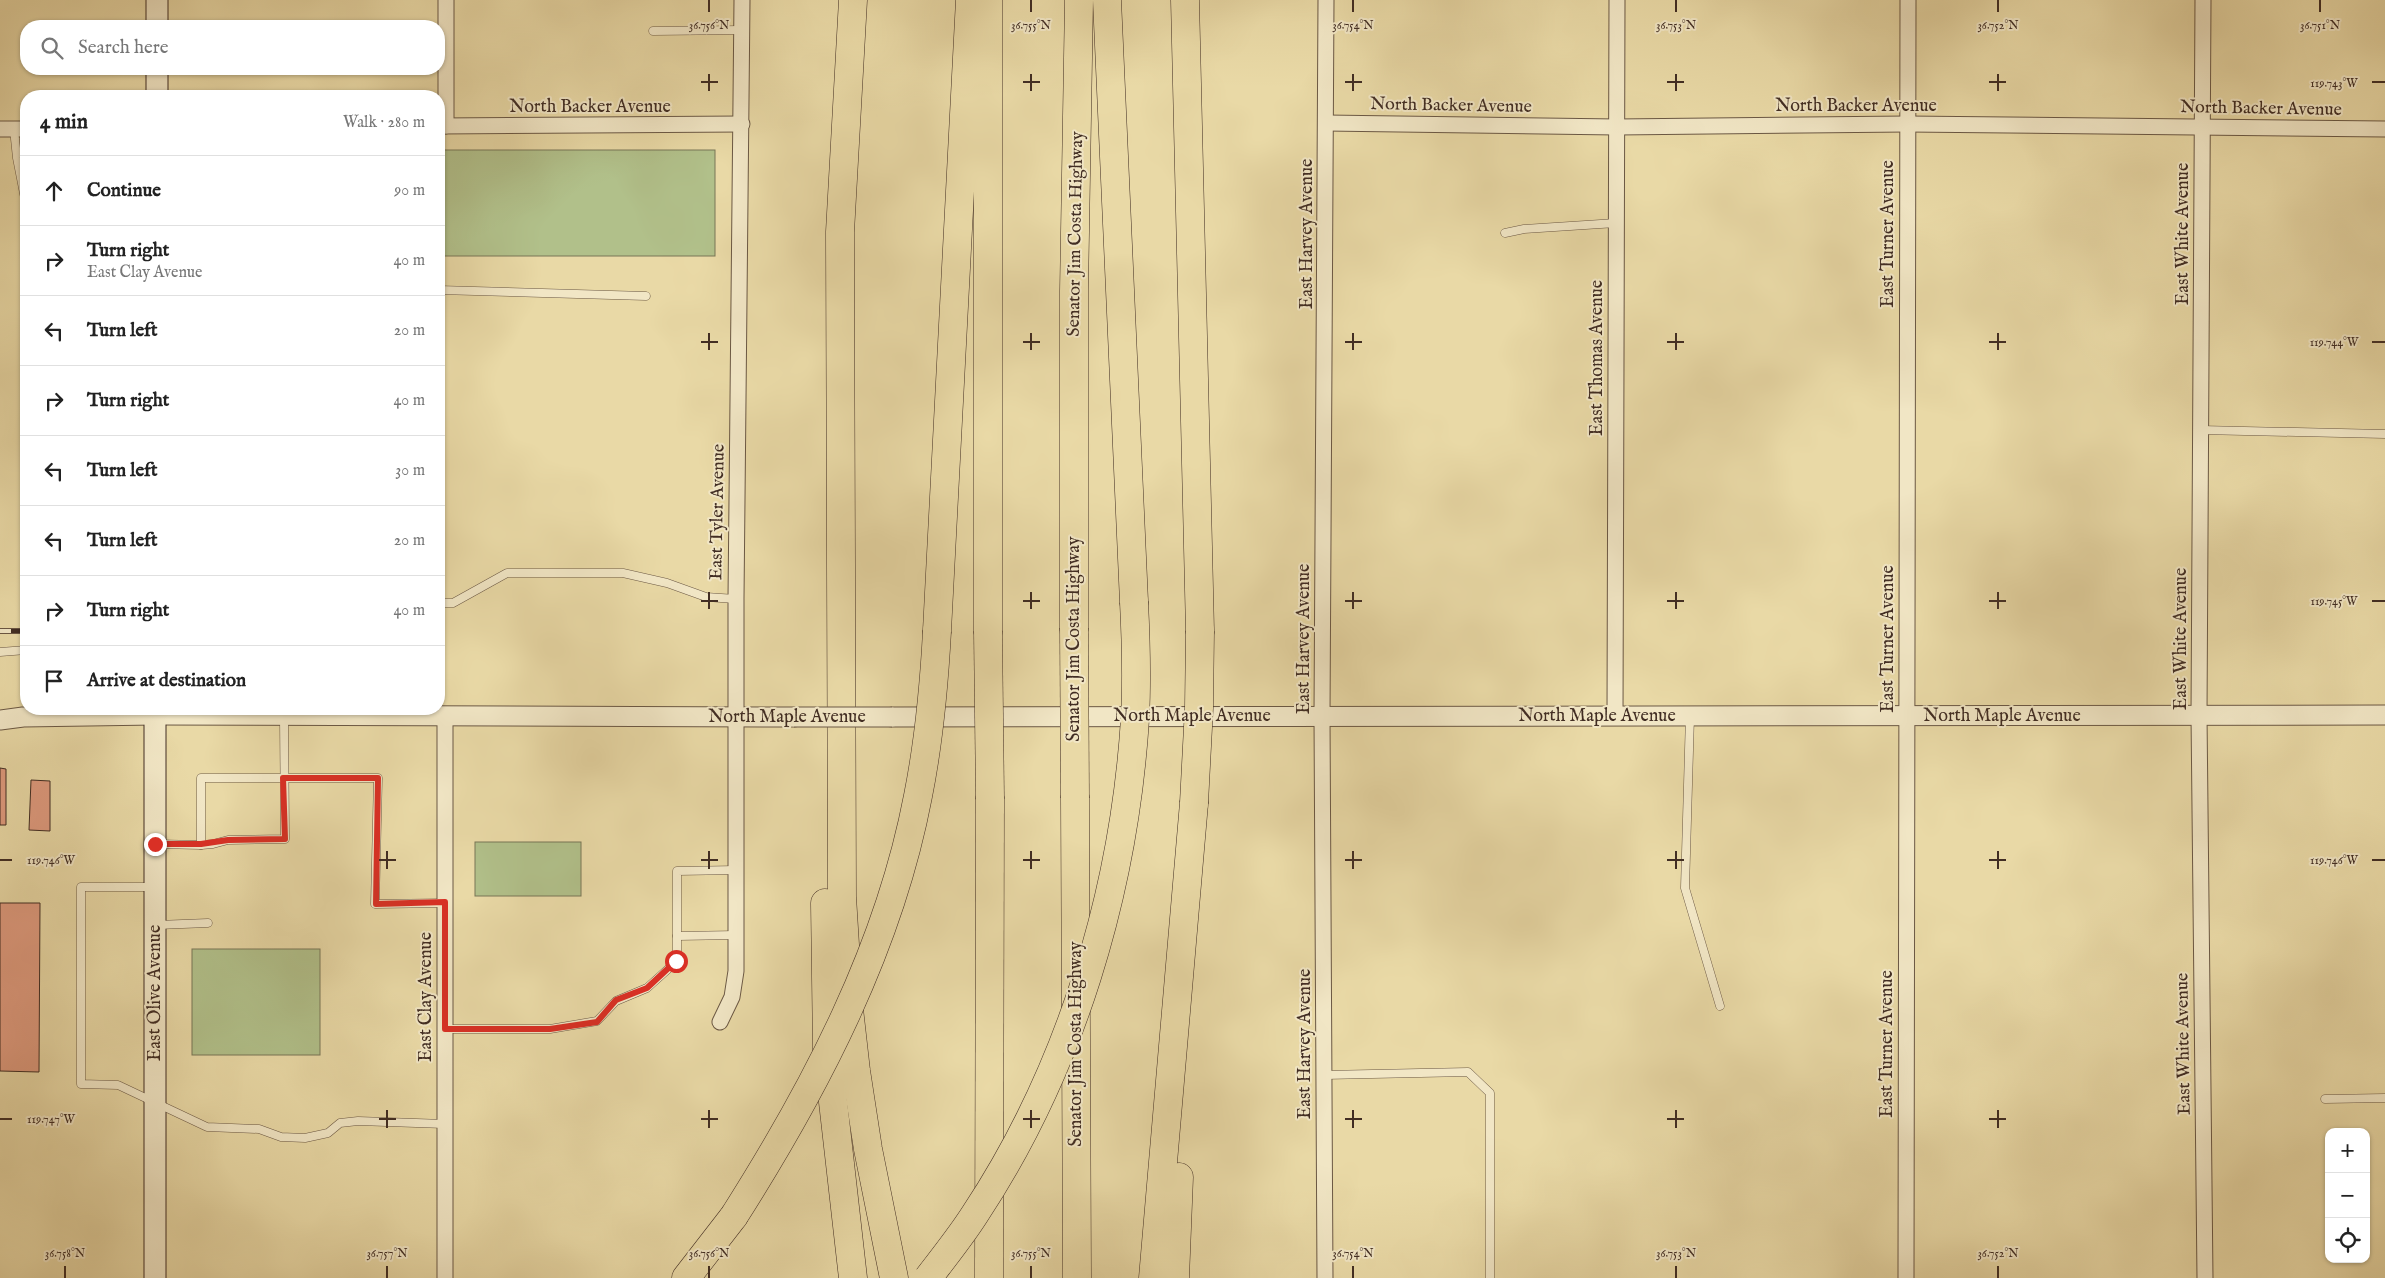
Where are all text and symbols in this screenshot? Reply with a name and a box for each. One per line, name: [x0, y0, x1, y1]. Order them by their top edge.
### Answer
text: 36.756°N: [689, 18, 730, 33]
text: 36.755°N: [1011, 18, 1052, 33]
text: 36.754°N: [1332, 18, 1374, 33]
text: 36.753°N: [1656, 18, 1697, 33]
text: 36.752°N: [1977, 18, 2019, 33]
text: 36.751°N: [2300, 18, 2341, 33]
search box: [20, 20, 445, 75]
icon: search: [38, 34, 66, 62]
text: Search here: [78, 36, 169, 60]
text: 119.743°W: [2310, 76, 2358, 91]
street label: North Backer Avenue: [1370, 93, 1532, 119]
street label: North Backer Avenue: [1775, 95, 1937, 118]
street label: North Backer Avenue: [509, 96, 671, 119]
street label: North Backer Avenue: [2180, 96, 2342, 122]
text: 4 min: [40, 109, 88, 136]
text: Walk · 280 m: [343, 113, 425, 133]
street label: Senator Jim Costa Highway: [1063, 131, 1089, 337]
street label: East Harvey Avenue: [1296, 159, 1319, 309]
street label: East Turner Avenue: [1877, 160, 1900, 308]
street label: East White Avenue: [2172, 163, 2195, 305]
icon: ahead: [40, 177, 68, 205]
text: Continue: [87, 179, 161, 203]
text: 90 m: [394, 181, 425, 201]
text: Turn right: [87, 239, 169, 263]
icon: right: [40, 247, 68, 275]
text: 40 m: [393, 251, 425, 271]
text: East Clay Avenue: [87, 263, 202, 283]
street label: East Thomas Avenue: [1586, 280, 1609, 436]
icon: left: [40, 317, 68, 345]
text: Turn left: [87, 319, 158, 343]
text: 20 m: [394, 321, 425, 341]
text: 119.744°W: [2310, 335, 2359, 350]
icon: right: [40, 387, 68, 415]
text: Turn right: [87, 389, 169, 413]
text: 40 m: [393, 391, 425, 411]
street label: East Tyler Avenue: [705, 444, 731, 580]
icon: left: [40, 457, 68, 485]
text: Turn left: [87, 459, 158, 483]
text: 30 m: [395, 461, 425, 481]
icon: left: [40, 527, 68, 555]
text: Turn left: [87, 529, 158, 553]
text: 20 m: [394, 531, 425, 551]
street label: Senator Jim Costa Highway: [1063, 536, 1086, 742]
street label: East Harvey Avenue: [1293, 564, 1316, 714]
street label: East Turner Avenue: [1877, 565, 1900, 713]
street label: East White Avenue: [2170, 568, 2193, 710]
text: 119.745°W: [2310, 594, 2358, 609]
icon: right: [40, 597, 68, 625]
text: Turn right: [87, 599, 169, 623]
text: 40 m: [393, 601, 425, 621]
icon: arrive: [40, 667, 68, 695]
text: Arrive at destination: [87, 669, 246, 693]
street label: North Maple Avenue: [1113, 705, 1271, 728]
street label: North Maple Avenue: [1518, 705, 1676, 728]
street label: North Maple Avenue: [1923, 705, 2081, 728]
street label: North Maple Avenue: [708, 706, 866, 729]
route end: [144, 833, 167, 856]
text: 119.746°W: [27, 853, 76, 868]
text: 119.746°W: [2310, 853, 2359, 868]
street label: East Olive Avenue: [144, 925, 167, 1061]
street label: East Clay Avenue: [415, 932, 438, 1062]
street label: Senator Jim Costa Highway: [1065, 941, 1088, 1147]
route start: [665, 950, 688, 973]
street label: East Harvey Avenue: [1294, 969, 1317, 1119]
street label: East Turner Avenue: [1876, 970, 1899, 1118]
street label: East White Avenue: [2171, 973, 2197, 1115]
text: 119.747°W: [27, 1112, 76, 1127]
map controls: [2325, 1128, 2370, 1263]
button: +: [2325, 1128, 2370, 1173]
button: −: [2325, 1173, 2370, 1218]
button: locate: [2325, 1218, 2370, 1263]
text: 36.758°N: [45, 1246, 86, 1261]
text: 36.757°N: [366, 1246, 408, 1261]
text: 36.756°N: [689, 1246, 730, 1261]
text: 36.755°N: [1011, 1246, 1052, 1261]
text: 36.754°N: [1332, 1246, 1374, 1261]
text: 36.753°N: [1656, 1246, 1697, 1261]
text: 36.752°N: [1977, 1246, 2019, 1261]

